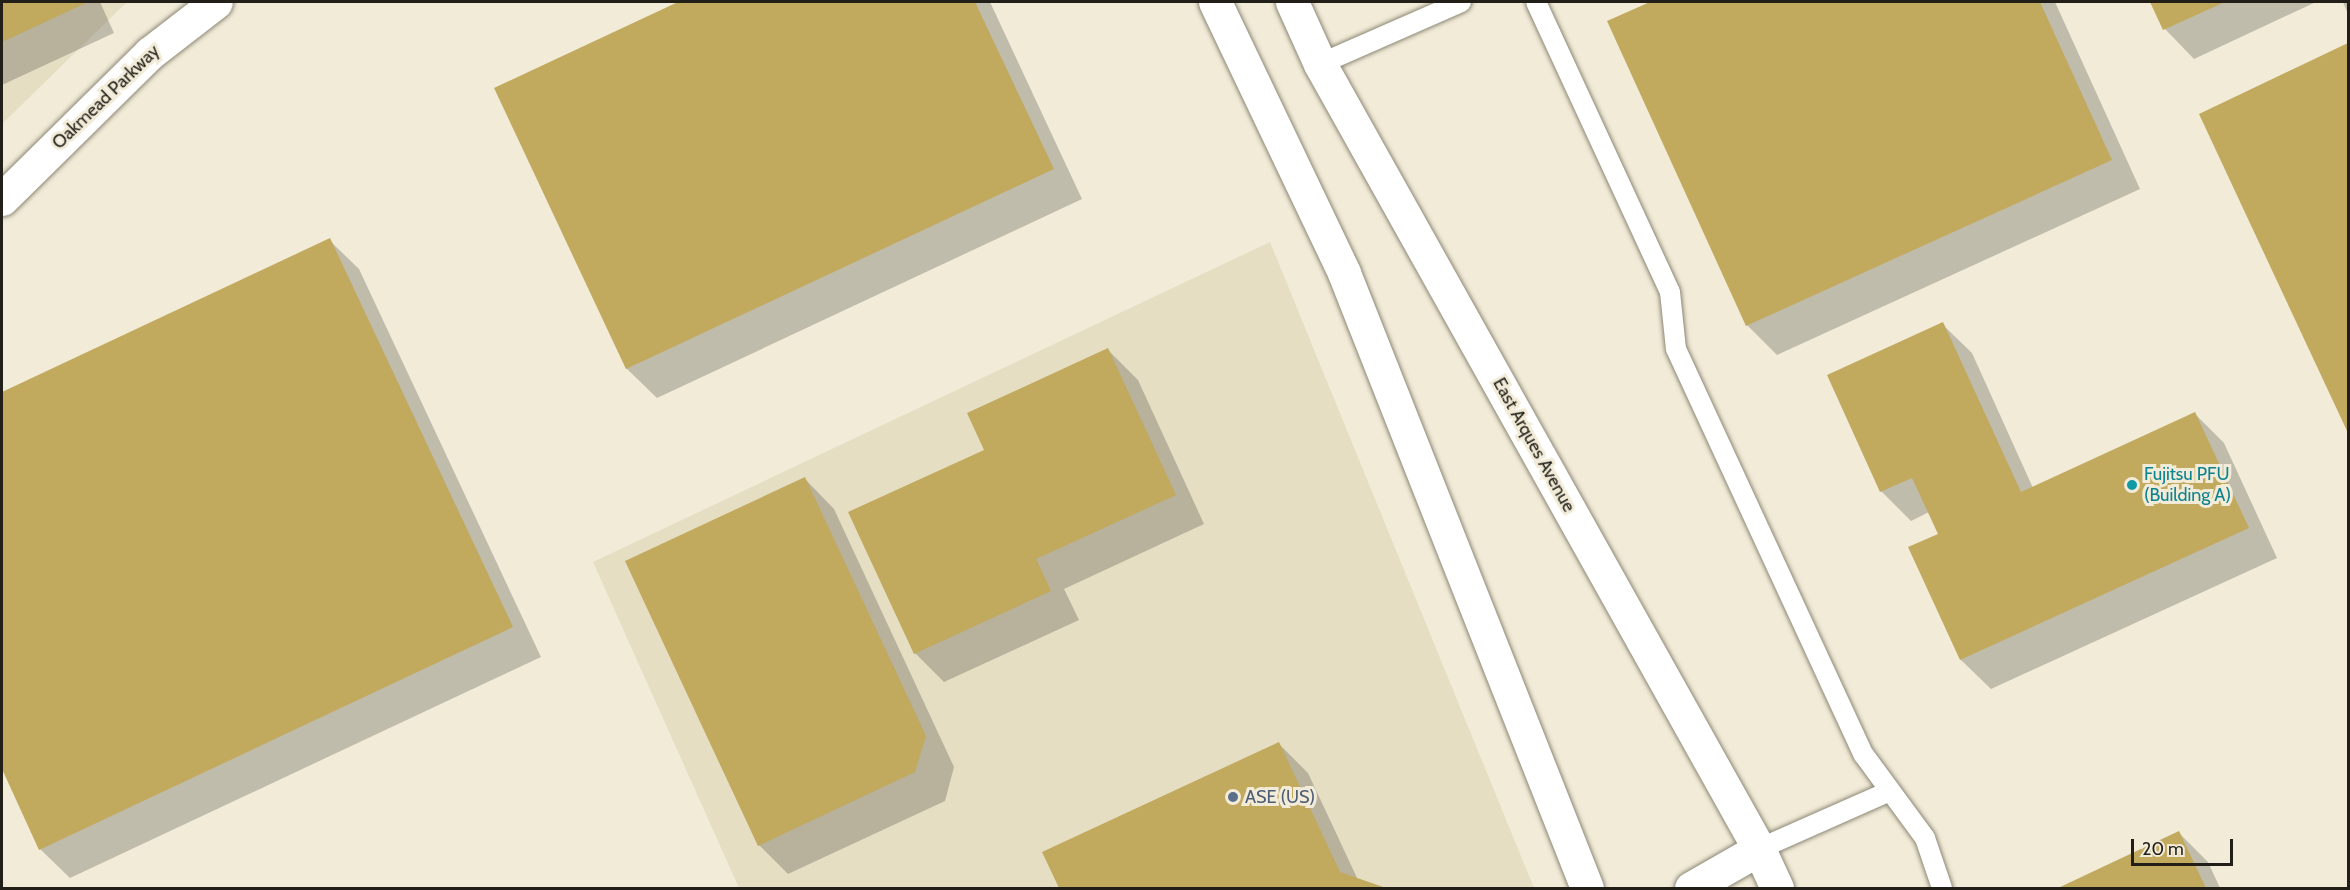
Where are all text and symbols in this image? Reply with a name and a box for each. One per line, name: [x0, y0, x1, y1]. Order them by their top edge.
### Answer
street label: Oakmead Parkway: [48, 40, 164, 154]
street label: East Arques Avenue: [1488, 374, 1580, 516]
place label: Fujitsu PFU (Building A): [2144, 464, 2231, 506]
marker: Fujitsu PFU (Building A): [2125, 478, 2139, 492]
place label: ASE (US): [1245, 786, 1315, 808]
marker: ASE (US): [1226, 790, 1240, 804]
scale bar: [2134, 827, 2236, 865]
text: 20 m: [2142, 838, 2184, 860]

